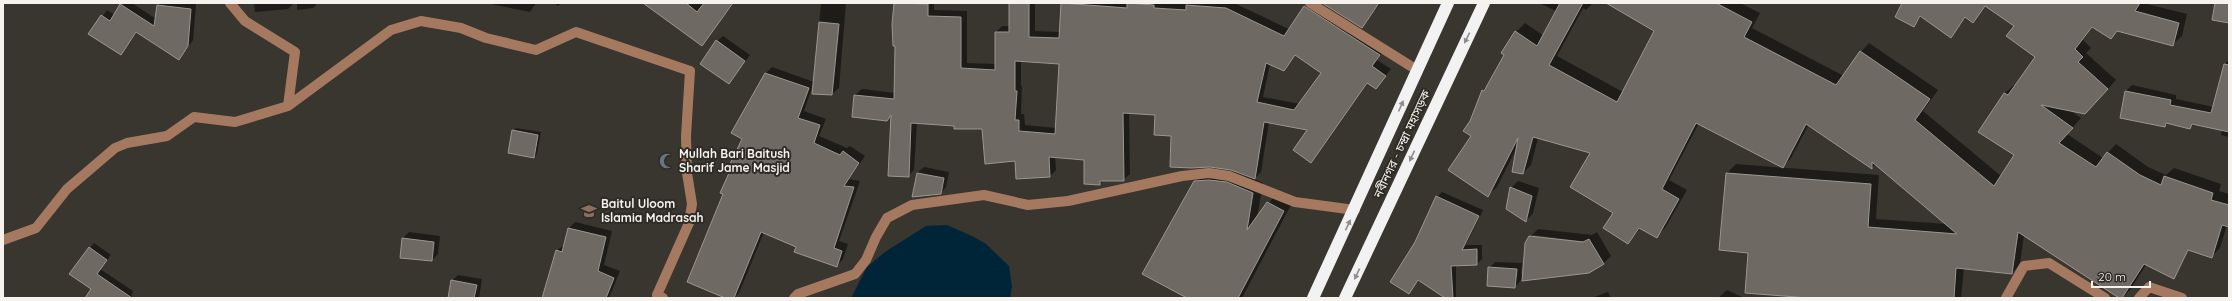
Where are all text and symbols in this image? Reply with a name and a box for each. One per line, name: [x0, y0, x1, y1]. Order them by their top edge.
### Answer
one-way arrow: [1464, 32, 1470, 44]
street label: নবীনগর - চন্দ্রা মহাসড়ক: [1370, 87, 1433, 201]
one-way arrow: [1398, 100, 1404, 112]
place label: Mullah Bari Baitush Sharif Jame Masjid: [679, 146, 790, 175]
one-way arrow: [1409, 150, 1415, 161]
mosque icon: Mullah Bari Baitush Sharif Jame Masjid: [658, 152, 676, 170]
place label: Baitul Uloom Islamia Madrasah: [601, 196, 704, 225]
school or university icon: Baitul Uloom Islamia Madrasah: [580, 202, 598, 220]
one-way arrow: [1345, 219, 1351, 230]
scale bar: [2092, 263, 2150, 289]
one-way arrow: [1354, 268, 1360, 279]
text: 20 m: [2098, 269, 2126, 284]

